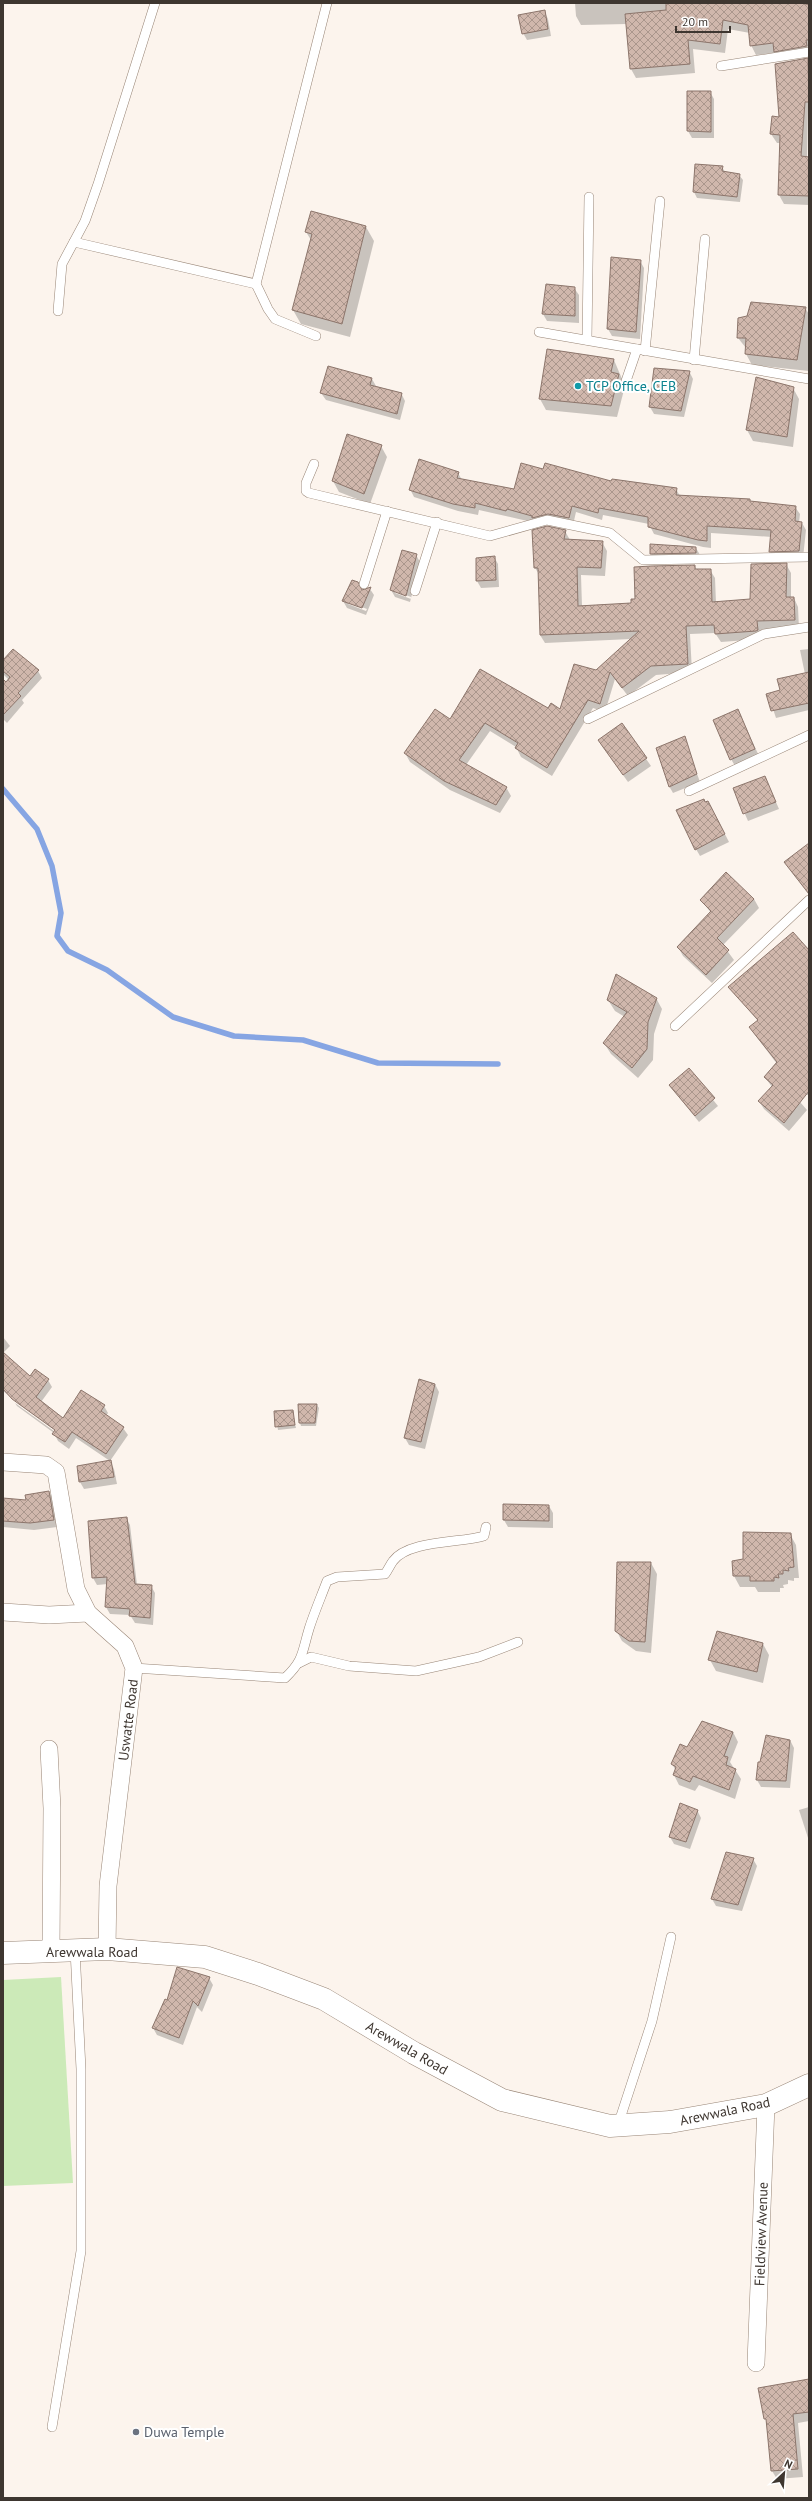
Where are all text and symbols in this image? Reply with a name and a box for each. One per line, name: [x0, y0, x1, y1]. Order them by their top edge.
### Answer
scale bar: [676, 8, 730, 34]
text: 20 m: [682, 14, 708, 29]
place label: TCP Office, CEB: [586, 377, 676, 395]
marker: TCP Office, CEB: [573, 381, 583, 391]
street label: Uswatte Road: [114, 1678, 142, 1762]
street label: Arewwala Road: [46, 1943, 138, 1961]
street label: Arewwala Road: [363, 2017, 451, 2079]
street label: Arewwala Road: [678, 2093, 772, 2129]
street label: Fieldview Avenue: [750, 2182, 772, 2286]
place label: Duwa Temple: [144, 2423, 224, 2441]
marker: Duwa Temple: [131, 2427, 141, 2437]
north arrow: [764, 2453, 804, 2493]
text: N: [782, 2456, 795, 2472]

